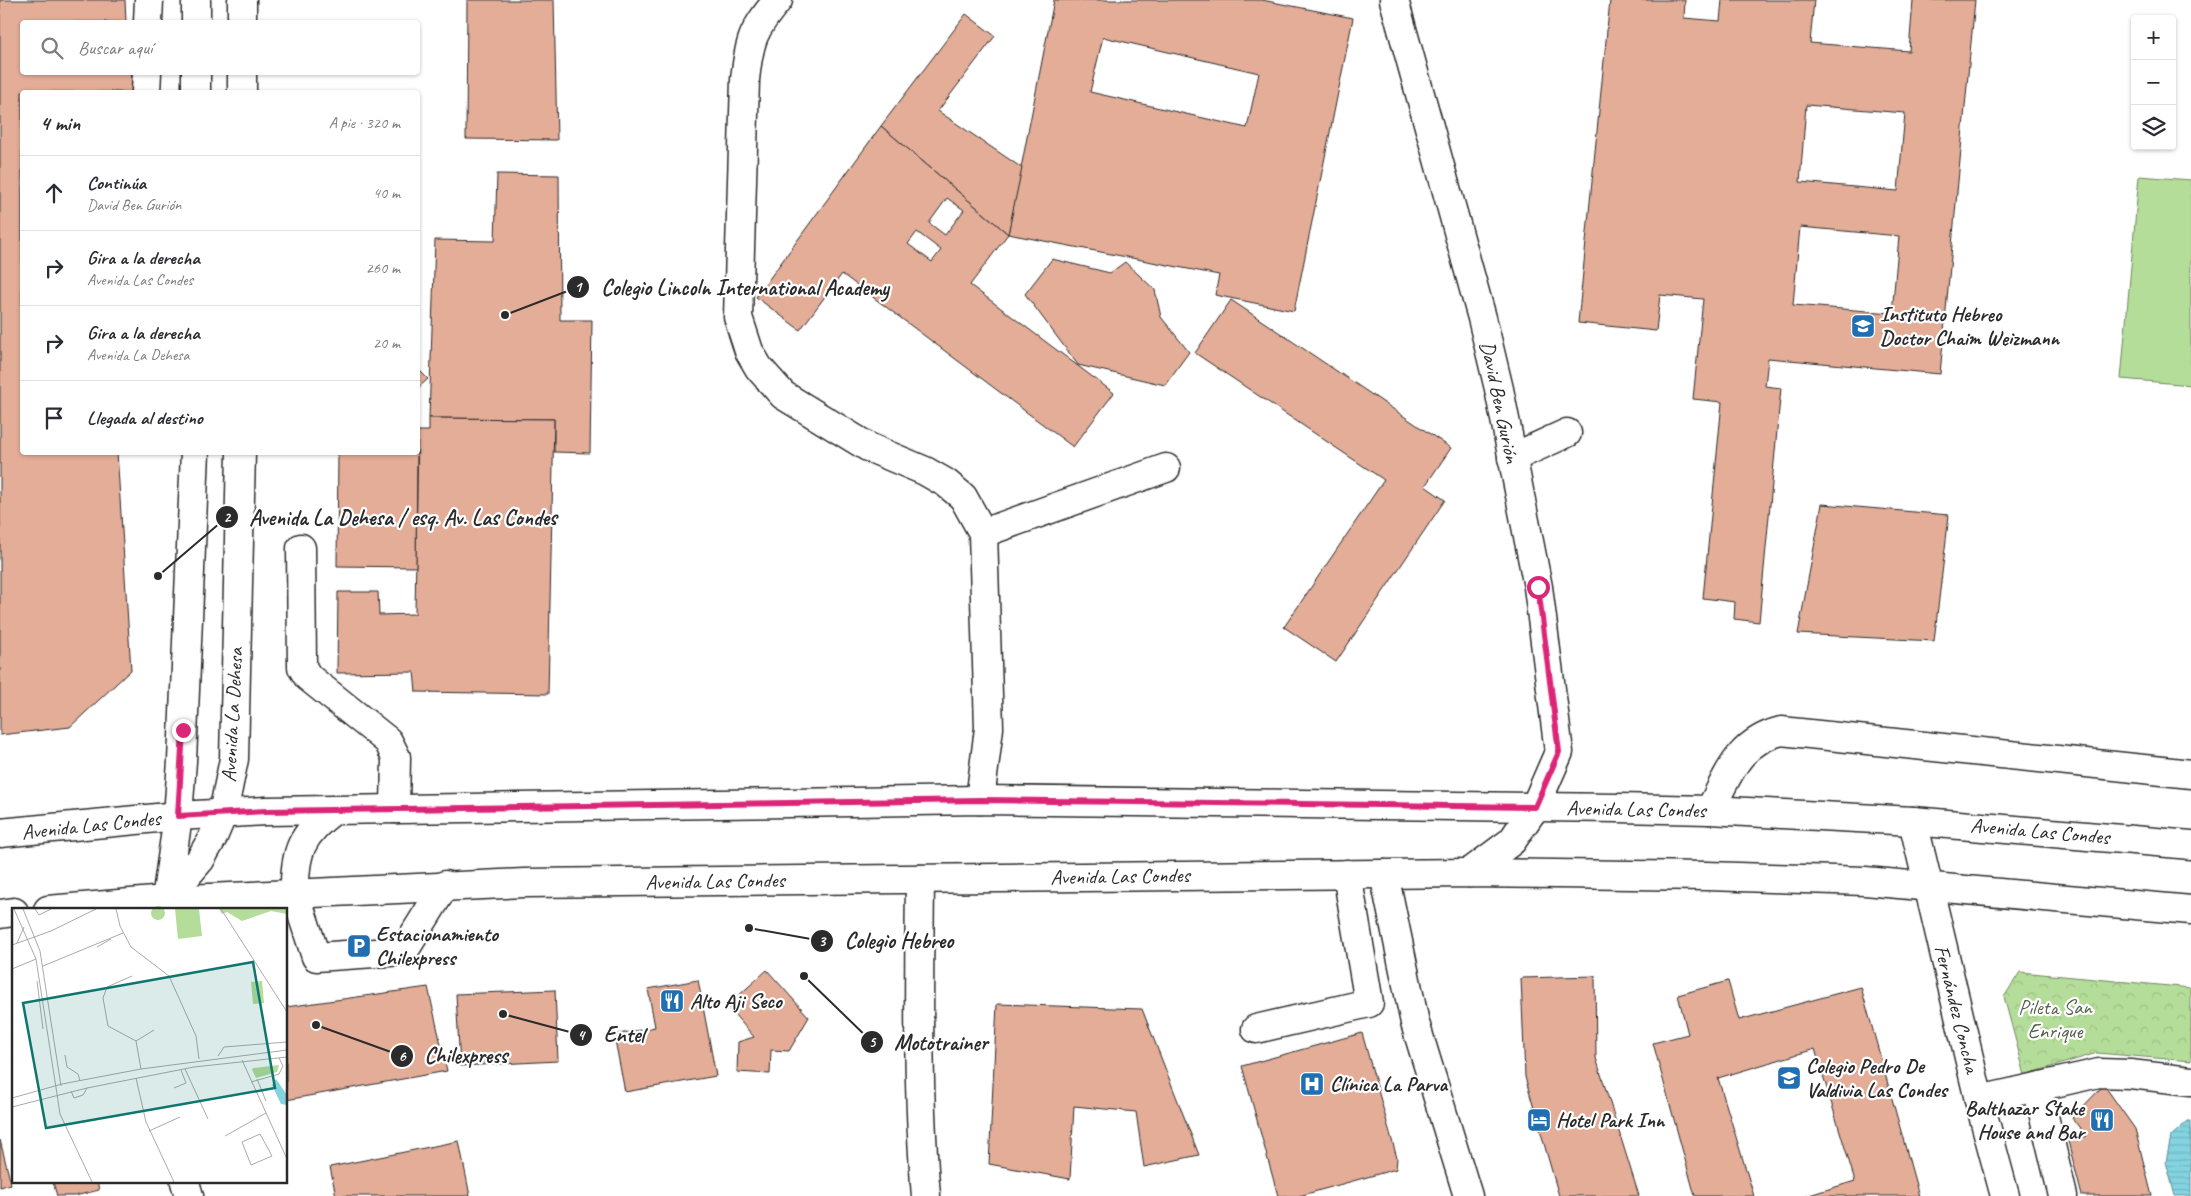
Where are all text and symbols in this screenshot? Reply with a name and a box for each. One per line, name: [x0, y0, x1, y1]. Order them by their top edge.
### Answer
map controls: [2131, 15, 2176, 150]
button: +: [2131, 15, 2176, 60]
search box: [20, 20, 420, 75]
icon: search: [38, 34, 66, 62]
text: Buscar aquí: [78, 36, 152, 60]
button: −: [2131, 60, 2176, 105]
button: layers: [2131, 105, 2176, 150]
text: 4 min: [40, 110, 80, 136]
text: A pie · 320 m: [329, 113, 400, 133]
text: Continúa: [87, 171, 146, 195]
icon: ahead: [40, 179, 68, 207]
text: 40 m: [373, 183, 400, 203]
text: David Ben Gurión: [87, 195, 181, 215]
text: Gira a la derecha: [87, 246, 200, 270]
icon: right: [40, 254, 68, 282]
text: 260 m: [366, 258, 400, 278]
callout: Colegio Lincoln International Academy: [566, 268, 899, 305]
text: Avenida Las Condes: [87, 270, 193, 290]
text: Colegio Lincoln International Academy: [601, 274, 891, 302]
text: 1: [575, 278, 584, 297]
place label: Instituto Hebreo Doctor Chaim Weizmann: [1880, 301, 2061, 351]
school or university icon: Instituto Hebreo Doctor Chaim Weizmann: [1850, 313, 1876, 339]
text: Gira a la derecha: [87, 321, 200, 345]
icon: right: [40, 329, 68, 357]
text: 20 m: [373, 333, 400, 353]
street label: David Ben Gurión: [1474, 339, 1526, 466]
text: Avenida La Dehesa: [87, 345, 190, 365]
icon: arrive: [40, 404, 68, 432]
text: Llegada al destino: [87, 406, 203, 430]
callout: Avenida La Dehesa / esq. Av. Las Condes: [214, 498, 566, 535]
text: Avenida La Dehesa / esq. Av. Las Condes: [249, 504, 559, 532]
text: 2: [224, 508, 232, 527]
route start: [1527, 576, 1550, 599]
street label: Avenida La Dehesa: [215, 645, 249, 783]
route end: [172, 719, 195, 742]
street label: Avenida Las Condes: [1566, 795, 1708, 823]
street label: Avenida Las Condes: [20, 805, 163, 845]
street label: Avenida Las Condes: [1970, 812, 2112, 850]
street label: Avenida Las Condes: [1050, 862, 1192, 890]
street label: Avenida Las Condes: [645, 867, 787, 895]
inset map: [12, 908, 288, 1184]
place label: Estacionamiento Chilexpress: [376, 921, 499, 971]
callout: Colegio Hebreo: [810, 922, 963, 959]
text: Colegio Hebreo: [845, 927, 955, 955]
text: 3: [819, 932, 827, 951]
parking icon: Estacionamiento Chilexpress: [346, 933, 372, 959]
street label: Fernández Concha: [1929, 942, 1986, 1078]
restaurant icon: Alto Aji Seco: [659, 988, 685, 1014]
place label: Alto Aji Seco: [690, 988, 783, 1014]
park label: Pileta San Enrique: [2018, 994, 2093, 1044]
callout: Entel: [568, 1016, 654, 1053]
text: Entel: [604, 1021, 648, 1049]
callout: Mototrainer: [859, 1024, 998, 1061]
text: 4: [578, 1026, 587, 1045]
text: Mototrainer: [894, 1029, 990, 1057]
text: 5: [869, 1033, 877, 1052]
callout: Chilexpress: [389, 1037, 517, 1074]
text: Chilexpress: [424, 1042, 510, 1070]
text: 6: [398, 1047, 406, 1066]
place label: Colegio Pedro De Valdivia Las Condes: [1806, 1053, 1949, 1103]
school or university icon: Colegio Pedro De Valdivia Las Condes: [1776, 1065, 1802, 1091]
hospital icon: Clínica La Parva: [1299, 1071, 1325, 1097]
place label: Clínica La Parva: [1330, 1071, 1449, 1097]
place label: Balthazar Stake House and Bar: [1965, 1095, 2086, 1145]
hotel icon: Hotel Park Inn: [1526, 1107, 1552, 1133]
place label: Hotel Park Inn: [1556, 1107, 1666, 1133]
restaurant icon: Balthazar Stake House and Bar: [2089, 1107, 2115, 1133]

